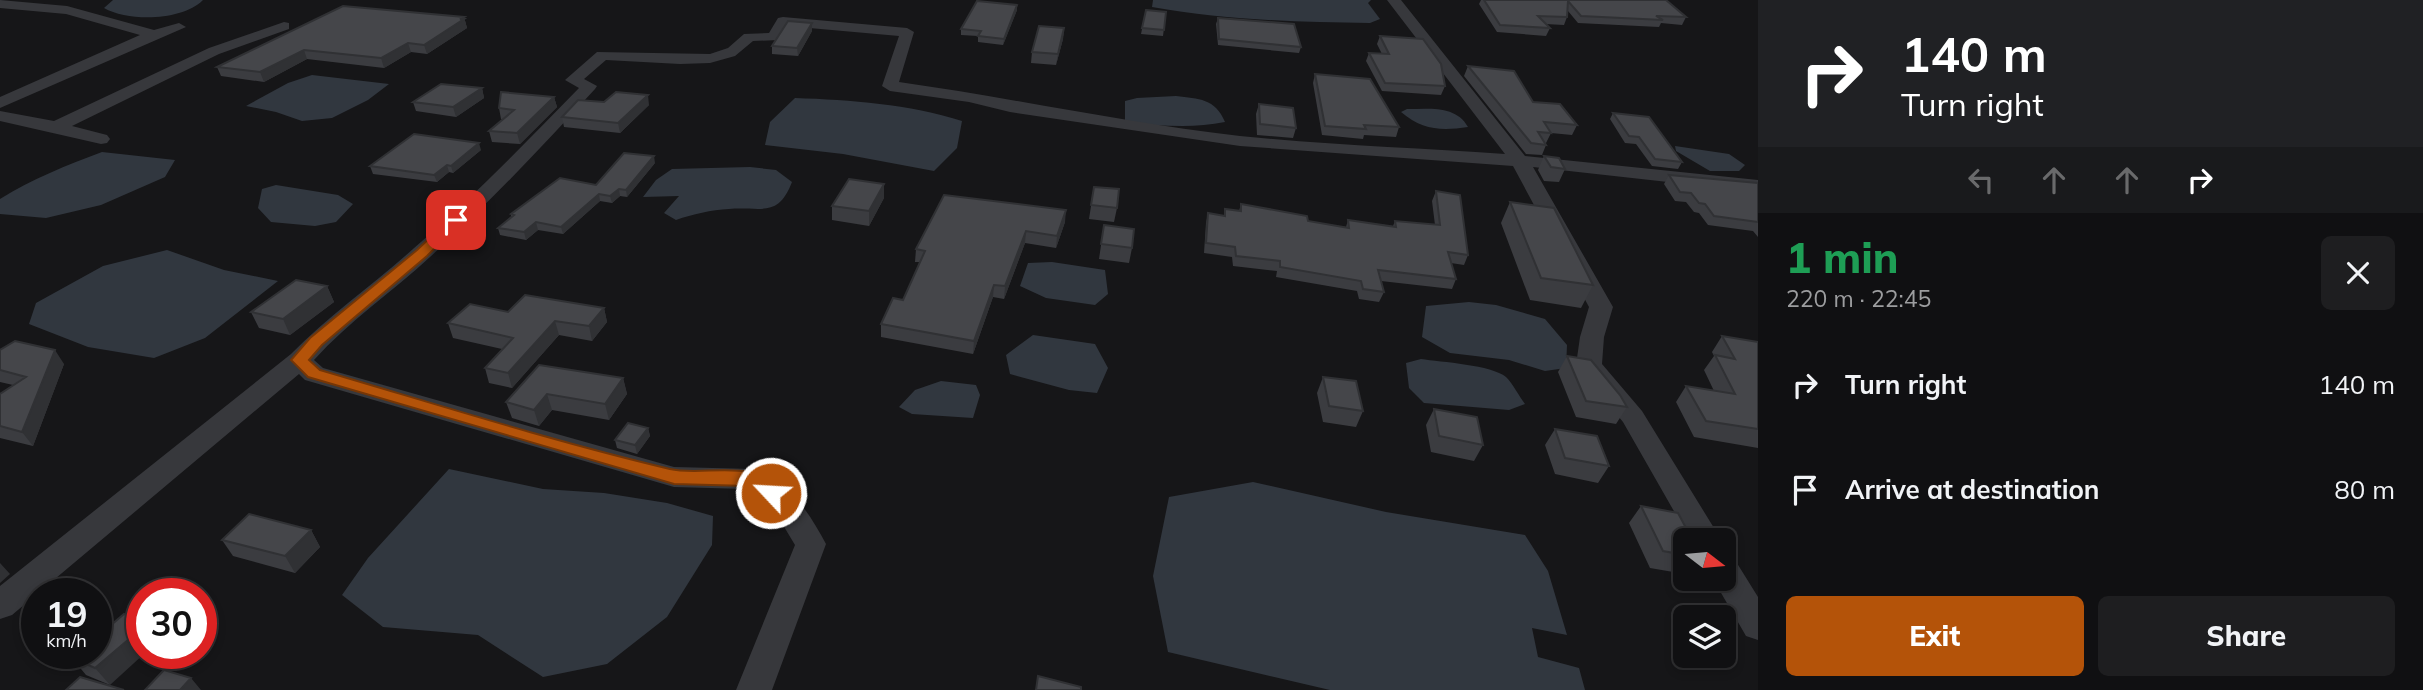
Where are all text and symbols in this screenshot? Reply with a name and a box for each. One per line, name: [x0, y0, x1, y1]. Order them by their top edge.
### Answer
text: 140 m: [1901, 23, 2047, 84]
icon: right: [1786, 28, 1877, 119]
text: Turn right: [1901, 84, 2044, 124]
icon: left: [1962, 161, 2000, 199]
icon: ahead: [2035, 161, 2073, 199]
icon: ahead: [2108, 161, 2146, 199]
icon: right: [2181, 161, 2219, 199]
pin: [426, 190, 486, 250]
icon: arrive: [437, 201, 475, 239]
text: 1 min: [1786, 231, 1899, 284]
button: close: [2321, 236, 2395, 310]
text: 220 m · 22:45: [1786, 284, 1931, 313]
icon: right: [1786, 366, 1824, 404]
text: Turn right: [1845, 368, 1966, 401]
text: 140 m: [2319, 368, 2395, 401]
position arrow: [734, 456, 808, 530]
icon: arrive: [1786, 471, 1824, 509]
text: Arrive at destination: [1845, 473, 2100, 506]
text: 80 m: [2334, 473, 2395, 506]
north arrow: [1673, 528, 1736, 592]
map controls: [1673, 528, 1736, 668]
speed limit sign: 30: [126, 578, 217, 669]
text: 19: [45, 592, 88, 636]
button: Exit: [1786, 596, 2084, 676]
button: Share: [2098, 596, 2395, 676]
button: layers: [1673, 605, 1736, 668]
text: km/h: [46, 629, 87, 652]

